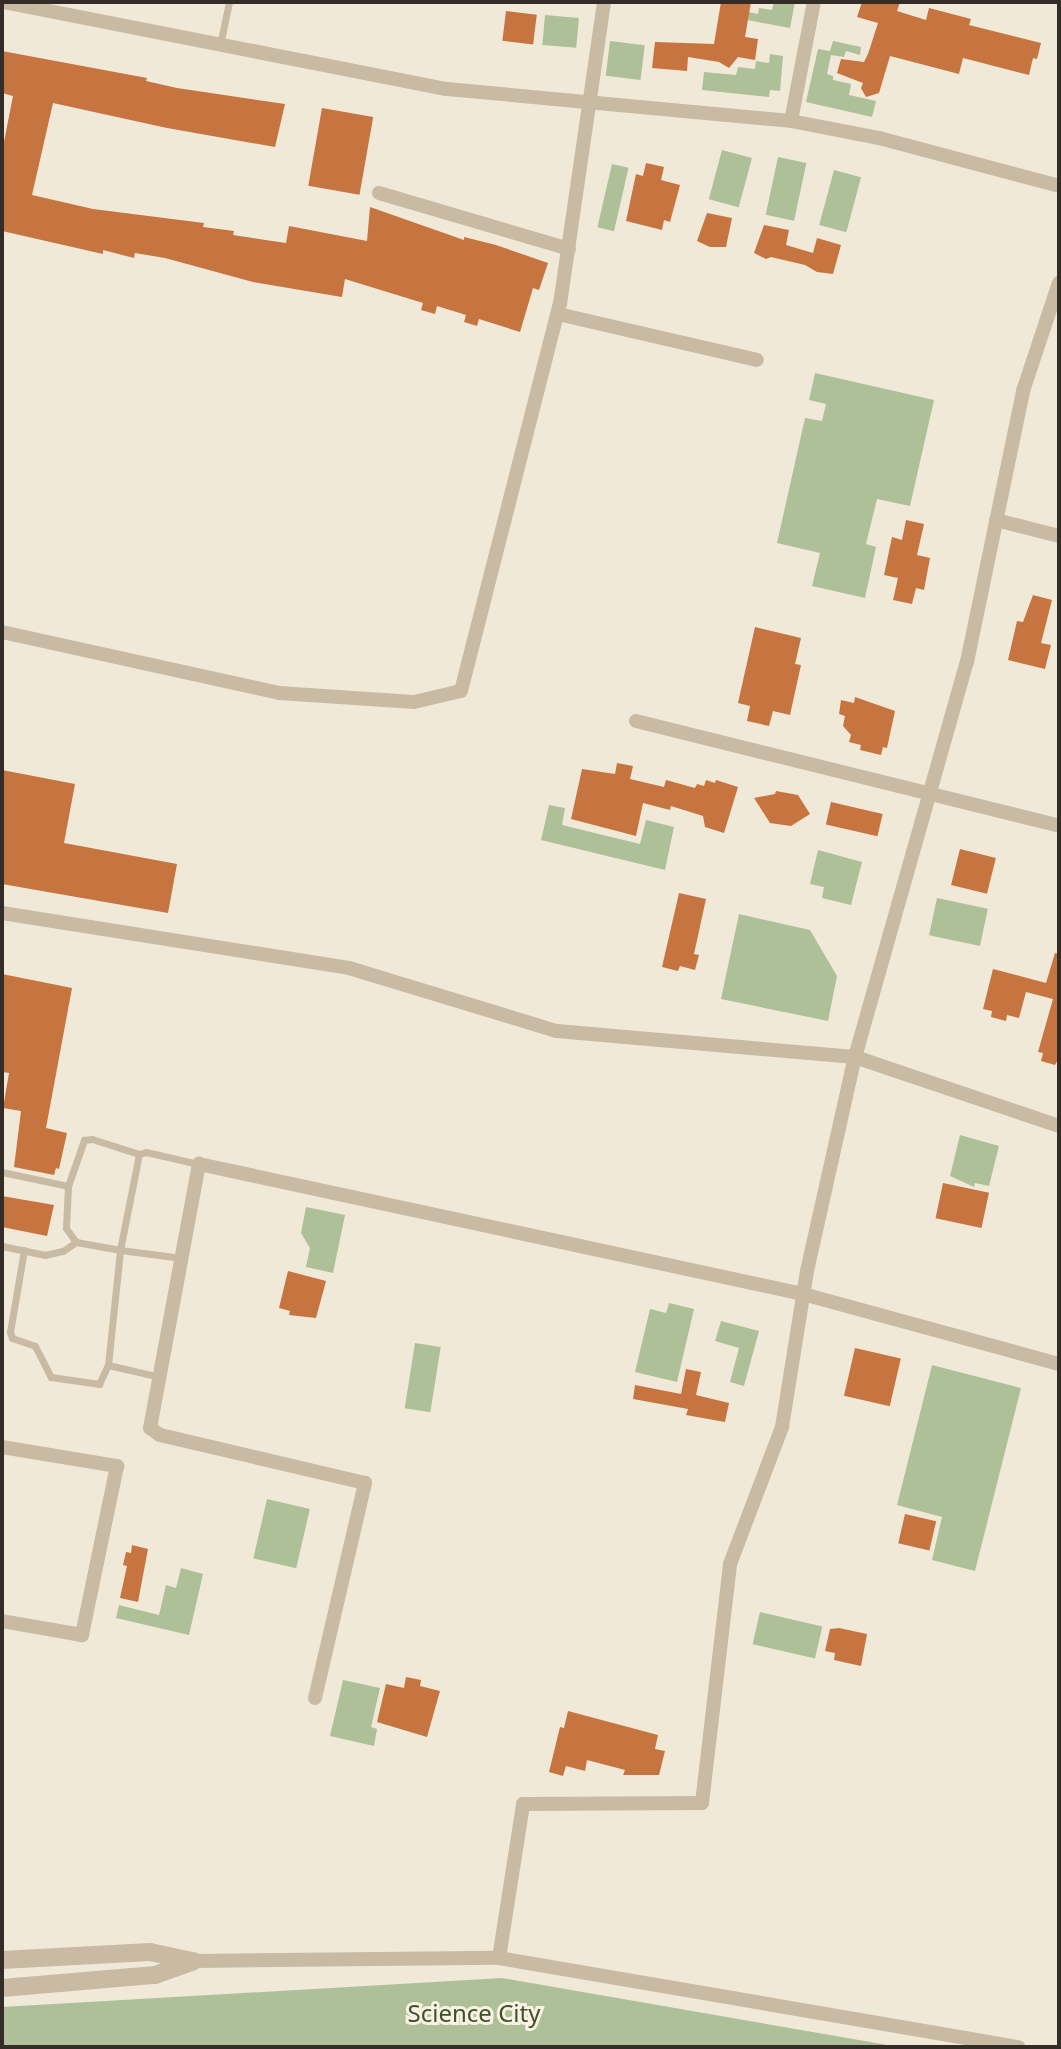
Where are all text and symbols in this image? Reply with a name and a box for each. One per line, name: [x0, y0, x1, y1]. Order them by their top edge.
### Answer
park label: Science City: [408, 1999, 540, 2027]

